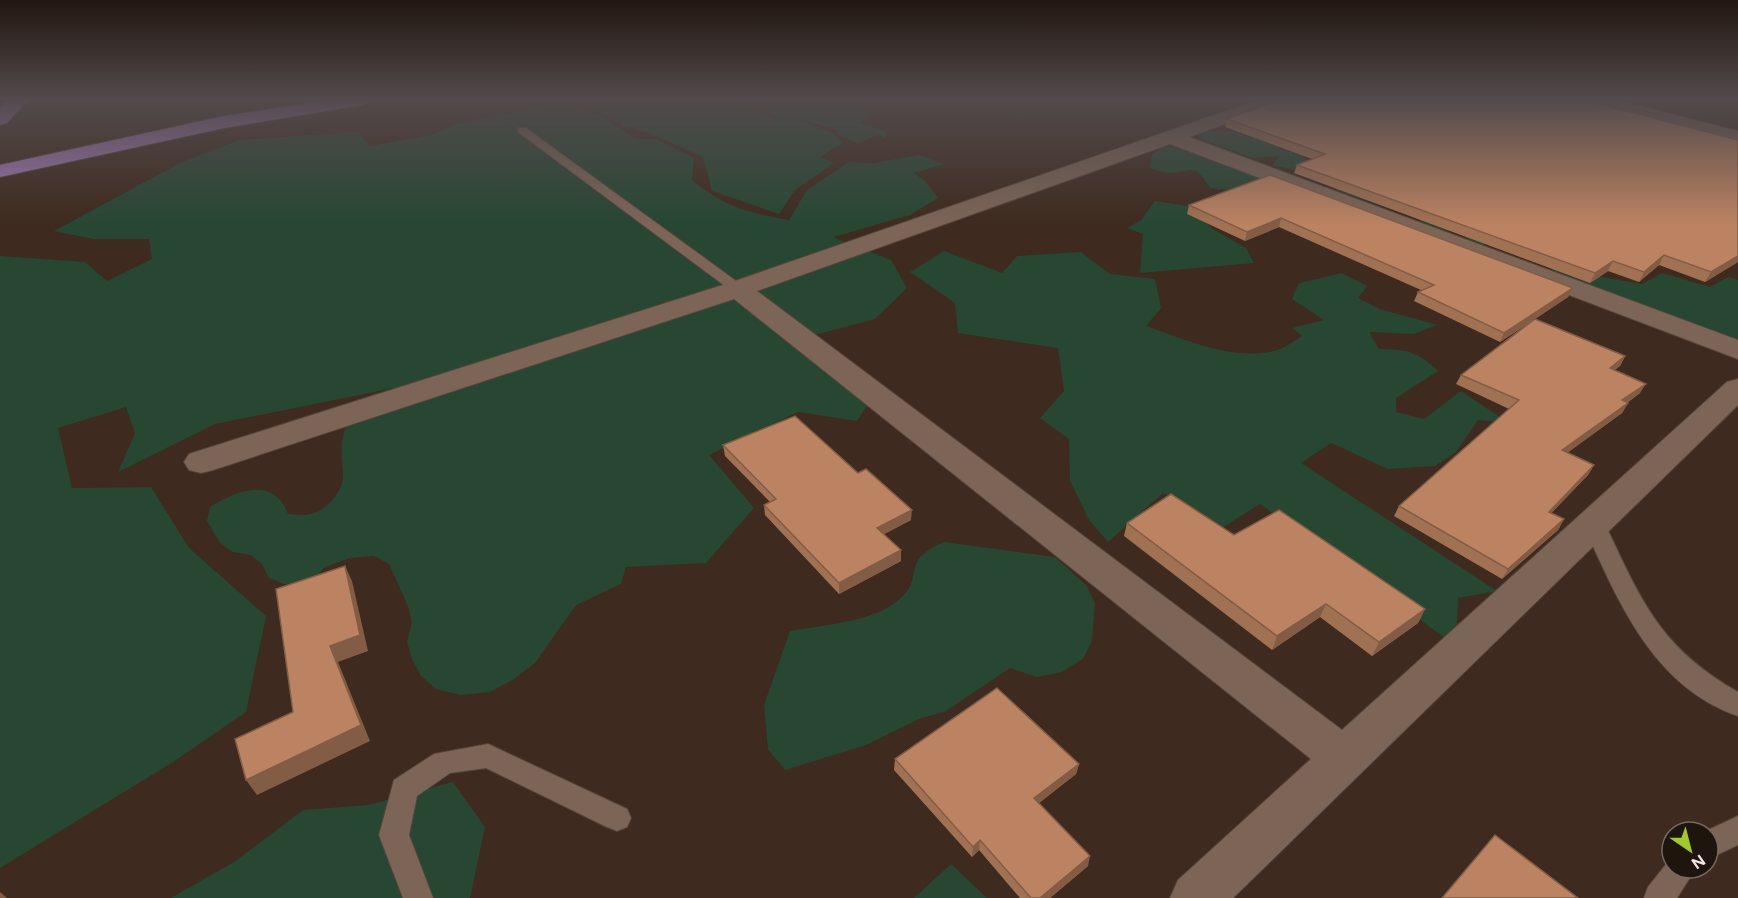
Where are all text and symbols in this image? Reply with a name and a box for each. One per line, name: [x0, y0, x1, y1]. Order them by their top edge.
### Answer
north arrow: [1660, 820, 1720, 880]
text: N: [1688, 851, 1709, 873]

